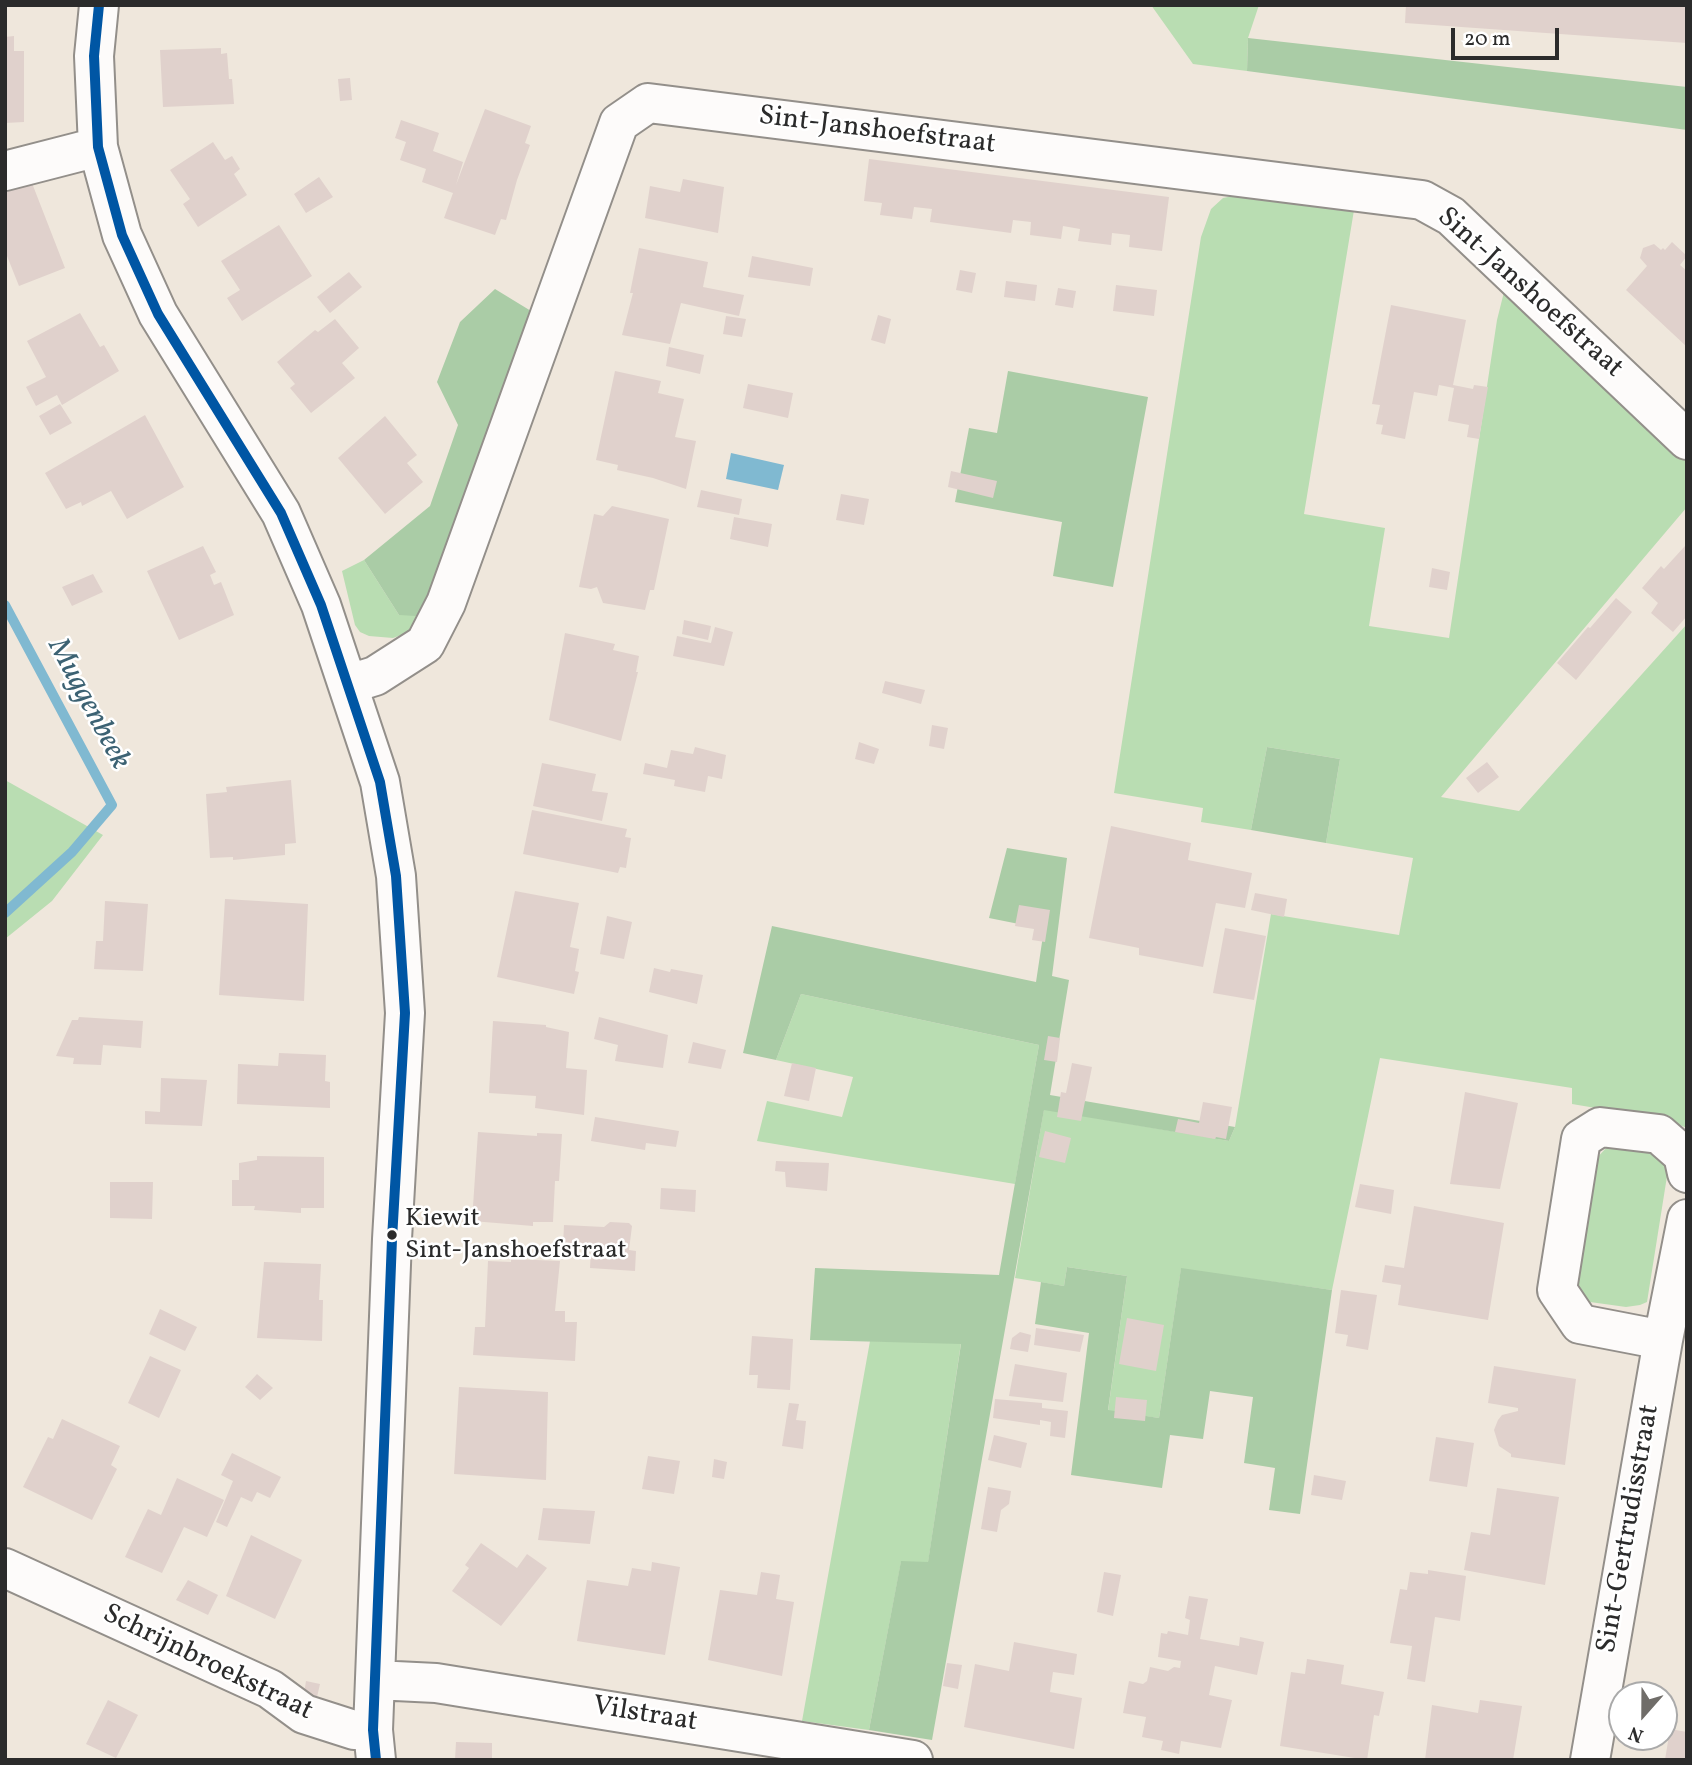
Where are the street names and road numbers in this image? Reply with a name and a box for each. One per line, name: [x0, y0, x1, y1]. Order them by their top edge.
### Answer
street label: Sint-Janshoefstraat: [756, 101, 998, 163]
street label: Sint-Janshoefstraat: [1429, 202, 1629, 386]
street label: Sint-Gertrudisstraat: [1592, 1402, 1668, 1656]
street label: Schrijnbroekstraat: [96, 1599, 318, 1729]
street label: Vilstraat: [590, 1691, 700, 1741]

